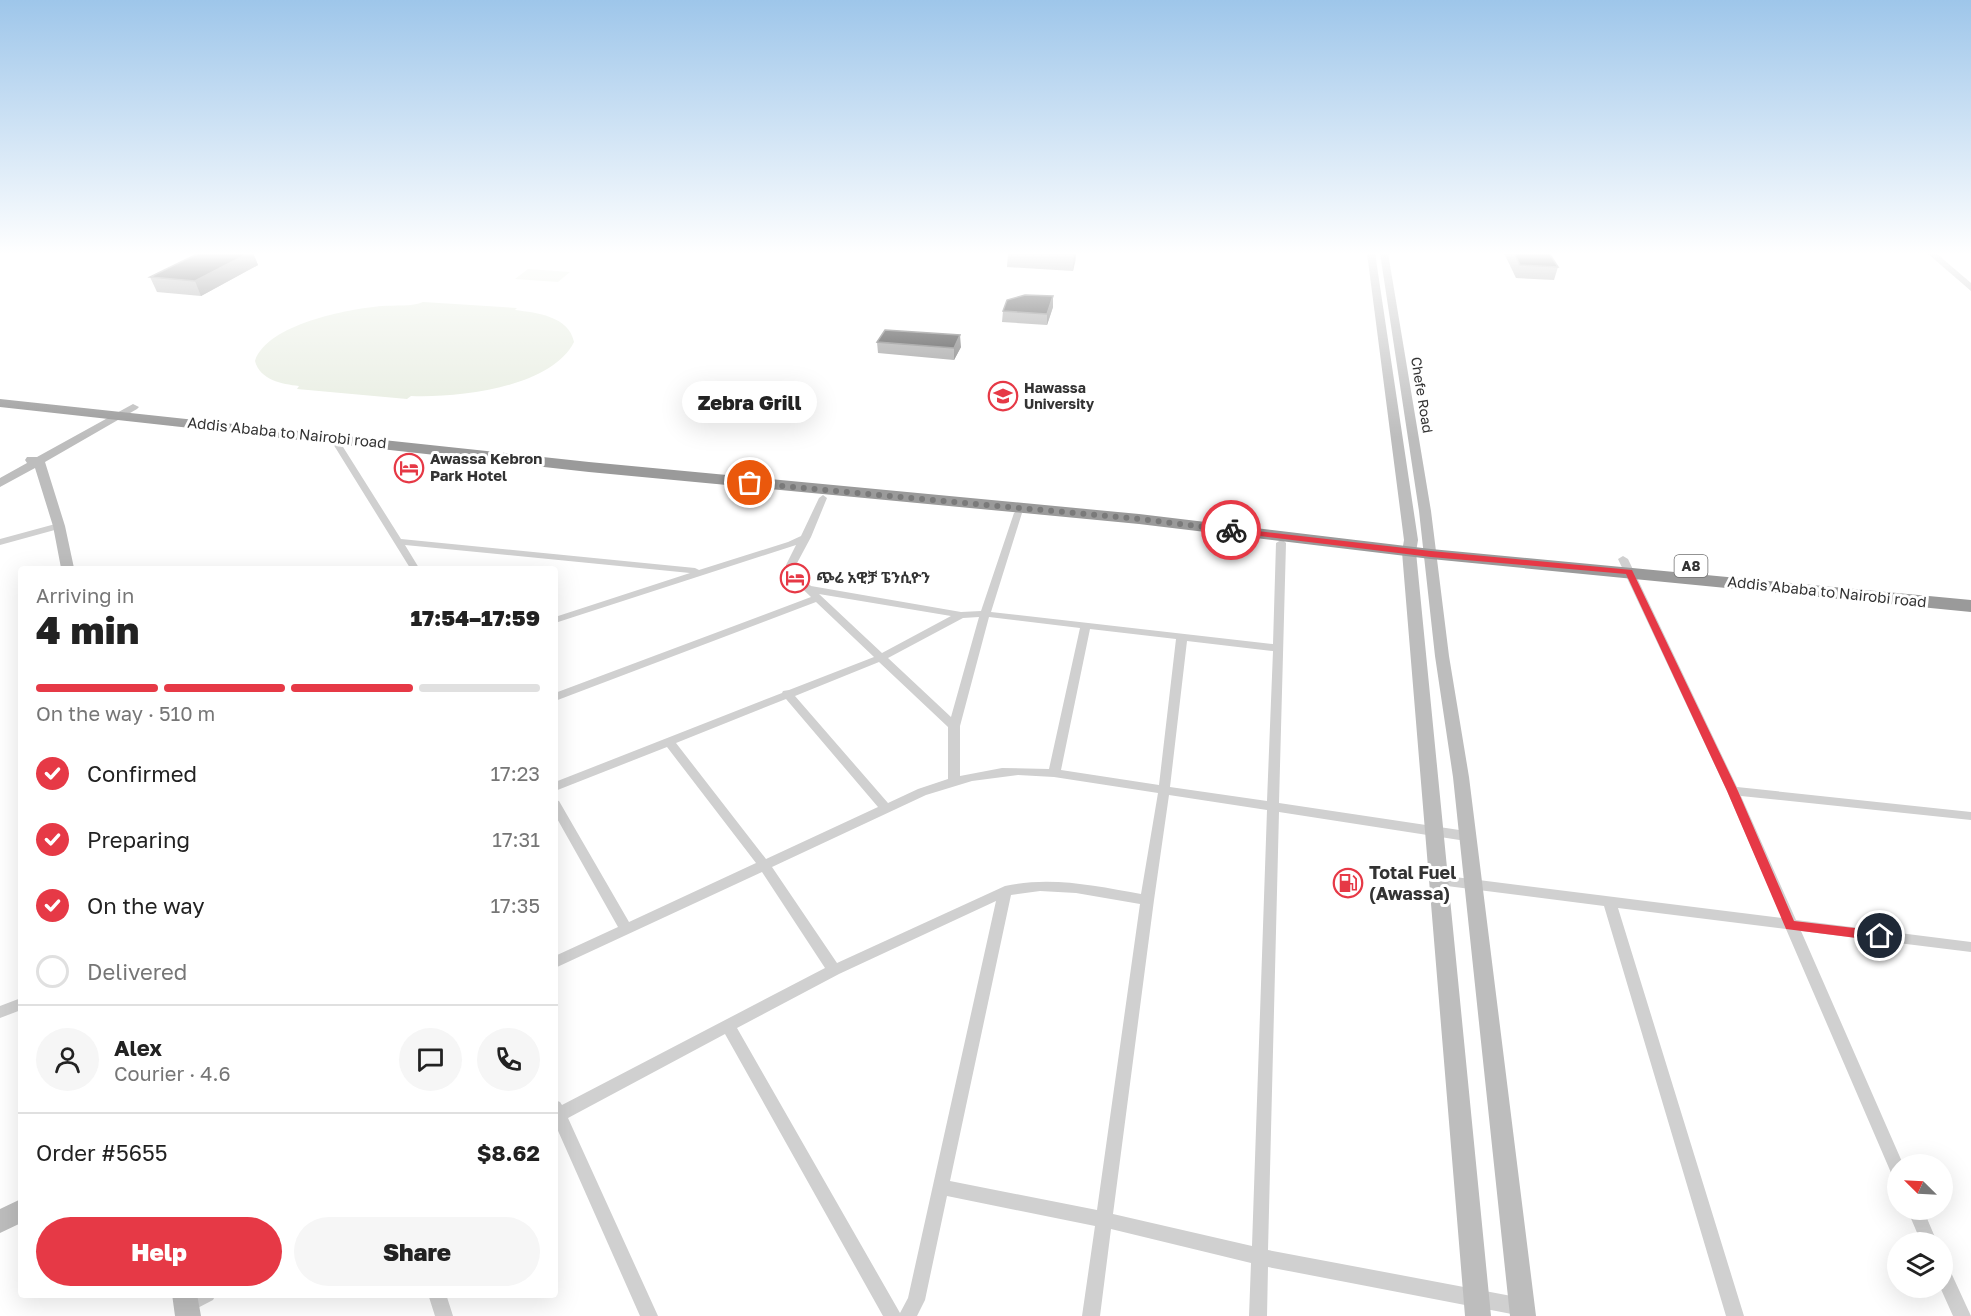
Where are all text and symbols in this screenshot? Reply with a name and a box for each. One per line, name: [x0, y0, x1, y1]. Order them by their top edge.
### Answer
street label: Chefe Road: [1408, 356, 1437, 434]
place label: Hawassa University: [1024, 379, 1095, 412]
school or university icon: Hawassa University: [987, 380, 1019, 412]
callout: Zebra Grill: [682, 381, 818, 423]
text: Zebra Grill: [698, 390, 801, 414]
street label: Addis Ababa to Nairobi road: [187, 413, 388, 451]
place label: Awassa Kebron Park Hotel: [430, 449, 542, 484]
hotel icon: Awassa Kebron Park Hotel: [393, 452, 425, 484]
pin: [724, 457, 775, 508]
icon: bag: [733, 466, 766, 499]
courier: [1201, 500, 1261, 560]
icon: bike: [1215, 514, 1248, 547]
road number: A8: [1674, 555, 1708, 577]
hotel icon: ጭሬ አዊቻ ፔንሲዮን: [779, 562, 811, 594]
place label: ጭሬ አዊቻ ፔንሲዮን: [816, 568, 930, 586]
street label: Addis Ababa to Nairobi road: [1727, 572, 1928, 610]
text: Arriving in: [36, 583, 134, 607]
text: 17:54–17:59: [410, 604, 540, 631]
text: 4 min: [36, 606, 139, 653]
text: On the way · 510 m: [36, 701, 215, 725]
icon: check: [36, 757, 69, 790]
text: Confirmed: [87, 760, 197, 787]
text: 17:23: [490, 761, 540, 785]
icon: check: [36, 823, 69, 856]
text: Preparing: [87, 826, 190, 853]
text: 17:31: [492, 827, 540, 851]
place label: Total Fuel (Awassa): [1369, 861, 1456, 904]
fuel station icon: Total Fuel (Awassa): [1332, 867, 1364, 899]
icon: check: [36, 889, 69, 922]
text: On the way: [87, 892, 205, 919]
text: 17:35: [490, 893, 540, 917]
pin: [1854, 910, 1905, 961]
icon: home: [1863, 919, 1896, 952]
text: Delivered: [87, 958, 187, 985]
button: person: [36, 1028, 99, 1091]
button: chat: [399, 1028, 462, 1091]
button: phone: [477, 1028, 540, 1091]
text: Alex: [114, 1034, 162, 1061]
text: Courier · 4.6: [114, 1061, 231, 1085]
text: Order #5655: [36, 1139, 168, 1166]
text: $8.62: [477, 1139, 540, 1166]
north arrow: [1887, 1154, 1953, 1220]
map controls: [1887, 1154, 1953, 1298]
button: Help: [36, 1217, 282, 1286]
button: Share: [294, 1217, 540, 1286]
button: layers: [1887, 1232, 1953, 1298]

